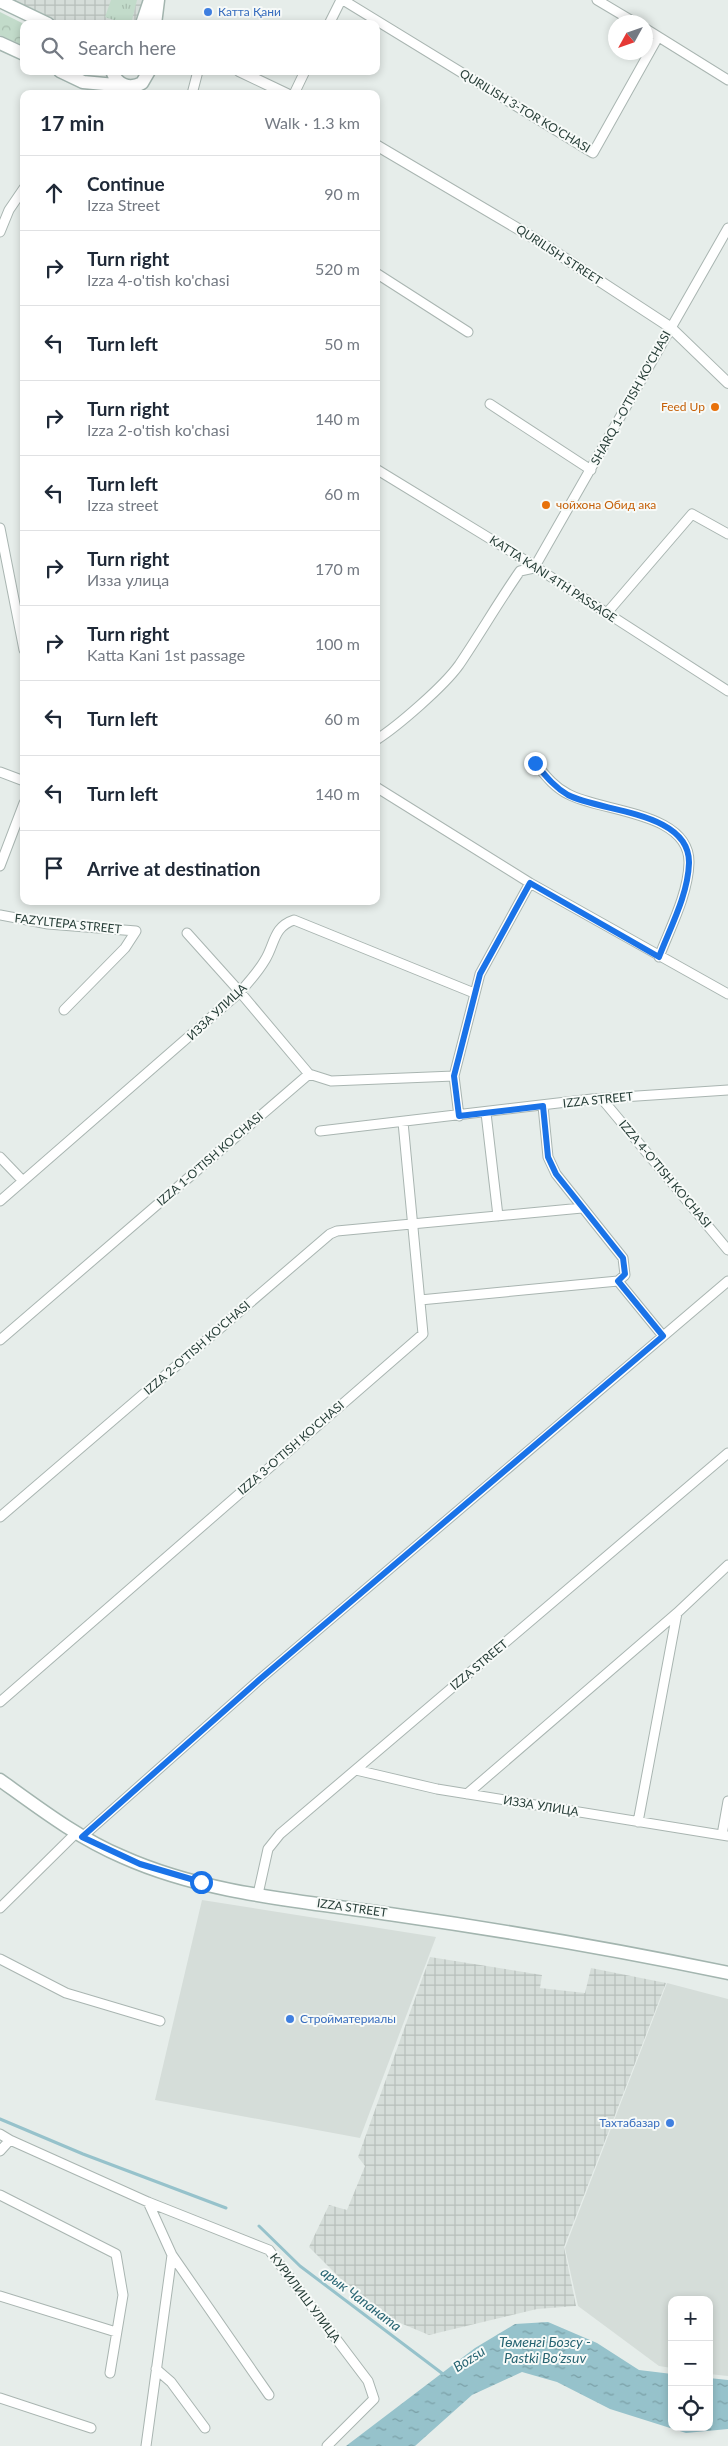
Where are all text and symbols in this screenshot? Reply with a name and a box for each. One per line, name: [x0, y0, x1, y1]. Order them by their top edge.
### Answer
place label: Катта Қани: [218, 4, 281, 19]
marker: Катта Қани: [202, 6, 214, 18]
north arrow: [608, 15, 653, 60]
search box: [20, 20, 380, 75]
icon: search: [38, 34, 66, 62]
text: Search here: [78, 36, 176, 59]
street label: QURILISH 3-TOR KO'CHASI: [457, 66, 593, 156]
text: 17 min: [40, 110, 104, 135]
text: Walk · 1.3 km: [264, 113, 360, 132]
text: Continue: [87, 172, 165, 195]
icon: ahead: [40, 179, 68, 207]
text: 90 m: [324, 184, 360, 203]
text: Izza Street: [87, 195, 160, 214]
street label: QURILISH STREET: [513, 221, 605, 288]
text: Turn right: [87, 247, 169, 270]
icon: right: [40, 254, 68, 282]
text: 520 m: [315, 259, 360, 278]
text: Izza 4-o'tish ko'chasi: [87, 270, 229, 289]
street label: SHARQ 1-O'TISH KO'CHASI: [587, 328, 674, 468]
icon: left: [40, 329, 68, 357]
text: Turn left: [87, 332, 158, 355]
text: 50 m: [324, 334, 360, 353]
text: Turn right: [87, 397, 169, 420]
place label: Feed Up: [661, 399, 705, 414]
marker: Feed Up: [709, 401, 721, 413]
icon: right: [40, 404, 68, 432]
text: 140 m: [315, 409, 360, 428]
text: Izza 2-o'tish ko'chasi: [87, 420, 229, 439]
text: Turn left: [87, 472, 158, 495]
icon: left: [40, 479, 68, 507]
text: 60 m: [324, 484, 360, 503]
text: Izza street: [87, 495, 159, 514]
place label: чойхона Обид ака: [556, 497, 656, 512]
marker: чойхона Обид ака: [540, 499, 552, 511]
street label: KATTA KANI 4TH PASSAGE: [487, 532, 620, 625]
text: Turn right: [87, 547, 169, 570]
icon: right: [40, 554, 68, 582]
text: 170 m: [315, 559, 360, 578]
text: Изза улица: [87, 570, 169, 589]
text: Turn right: [87, 622, 169, 645]
icon: right: [40, 629, 68, 657]
text: 100 m: [315, 634, 360, 653]
text: Katta Kani 1st passage: [87, 645, 245, 664]
icon: left: [40, 704, 68, 732]
text: Turn left: [87, 707, 158, 730]
text: 60 m: [324, 709, 360, 728]
route end: [524, 752, 547, 775]
icon: left: [40, 779, 68, 807]
text: Turn left: [87, 782, 158, 805]
text: 140 m: [315, 784, 360, 803]
icon: arrive: [40, 854, 68, 882]
text: Arrive at destination: [87, 857, 260, 880]
street label: FAZYLTEPA STREET: [14, 910, 122, 937]
street label: ИЗЗА УЛИЦА: [184, 980, 250, 1043]
street label: IZZA STREET: [562, 1088, 634, 1111]
street label: IZZA 1-O'TISH KO'CHASI: [153, 1108, 266, 1209]
street label: IZZA 4-O'TISH KO'CHASI: [616, 1117, 715, 1231]
street label: IZZA 2-O'TISH KO'CHASI: [140, 1297, 253, 1398]
street label: IZZA 3-O'TISH KO'CHASI: [234, 1397, 347, 1498]
street label: IZZA STREET: [447, 1636, 511, 1693]
street label: ИЗЗА УЛИЦА: [502, 1792, 581, 1819]
route start: [190, 1871, 213, 1894]
street label: IZZA STREET: [316, 1895, 388, 1920]
place label: Стройматериалы: [300, 2011, 396, 2026]
marker: Стройматериалы: [284, 2013, 296, 2025]
place label: Тахтабазар: [599, 2115, 660, 2130]
marker: Тахтабазар: [664, 2117, 676, 2129]
street label: КУРИЛИШ УЛИЦА: [267, 2250, 344, 2346]
water label: арык Чапаната: [318, 2263, 405, 2334]
map controls: [668, 2296, 713, 2431]
button: +: [668, 2296, 713, 2341]
water label: Төменгі Бозсу - Pastki Boʻzsuv: [499, 2333, 591, 2366]
button: −: [668, 2341, 713, 2386]
water label: Bozsu: [450, 2342, 488, 2375]
button: locate: [668, 2386, 713, 2431]

